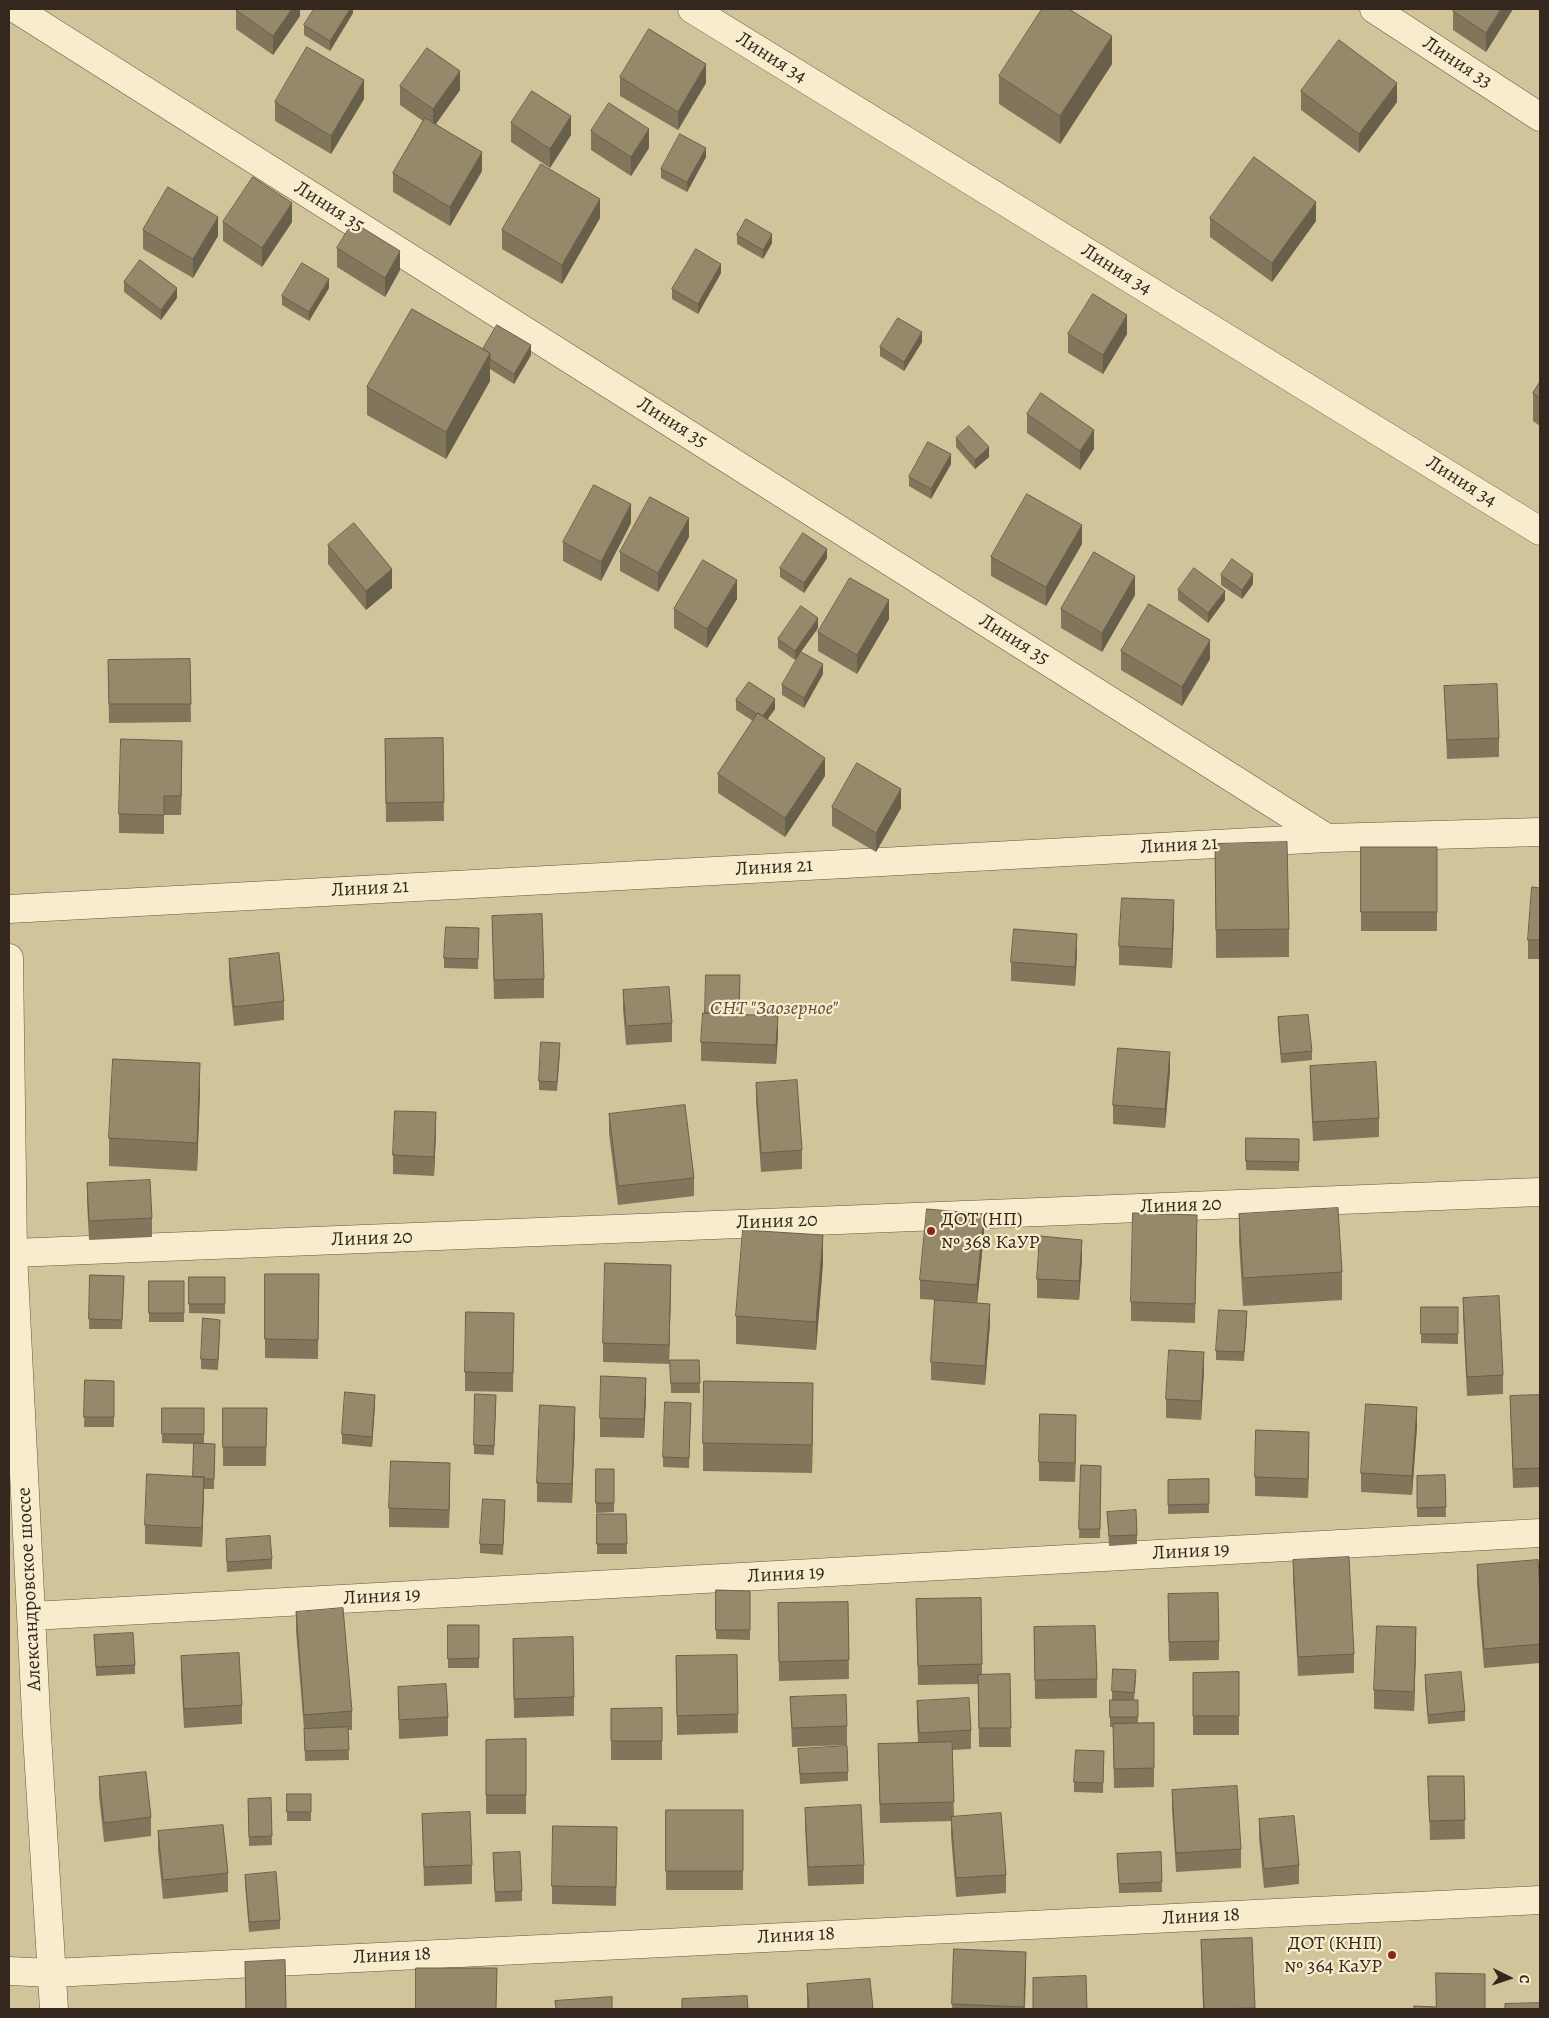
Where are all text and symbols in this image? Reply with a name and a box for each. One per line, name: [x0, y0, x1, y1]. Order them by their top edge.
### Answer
street label: Линия 34: [731, 27, 811, 89]
street label: Линия 33: [1418, 32, 1496, 94]
street label: Линия 35: [289, 176, 369, 238]
street label: Линия 34: [1076, 239, 1156, 301]
street label: Линия 35: [632, 392, 712, 454]
street label: Линия 34: [1421, 451, 1501, 513]
street label: Линия 35: [974, 609, 1054, 671]
street label: Линия 21: [1139, 832, 1219, 860]
street label: Линия 21: [734, 854, 814, 882]
street label: Линия 21: [330, 875, 410, 903]
park label: СНТ "Заозерное": [710, 997, 838, 1021]
street label: Линия 20: [1140, 1193, 1222, 1219]
place label: ДОТ (НП) № 368 КаУР: [941, 1208, 1040, 1255]
street label: Линия 20: [736, 1209, 818, 1235]
marker: ДОТ (НП) № 368 КаУР: [925, 1225, 937, 1237]
street label: Линия 20: [331, 1226, 413, 1252]
street label: Александровское шоссе: [13, 1486, 47, 1692]
street label: Линия 19: [1152, 1538, 1230, 1566]
street label: Линия 19: [747, 1561, 825, 1589]
street label: Линия 19: [343, 1583, 421, 1611]
street label: Линия 18: [1161, 1903, 1241, 1931]
street label: Линия 18: [756, 1922, 836, 1950]
place label: ДОТ (КНП) № 364 КаУР: [1284, 1932, 1382, 1979]
street label: Линия 18: [352, 1942, 432, 1970]
marker: ДОТ (КНП) № 364 КаУР: [1386, 1949, 1398, 1961]
north arrow: [1484, 1953, 1534, 2003]
text: С: [1515, 1974, 1534, 1984]

